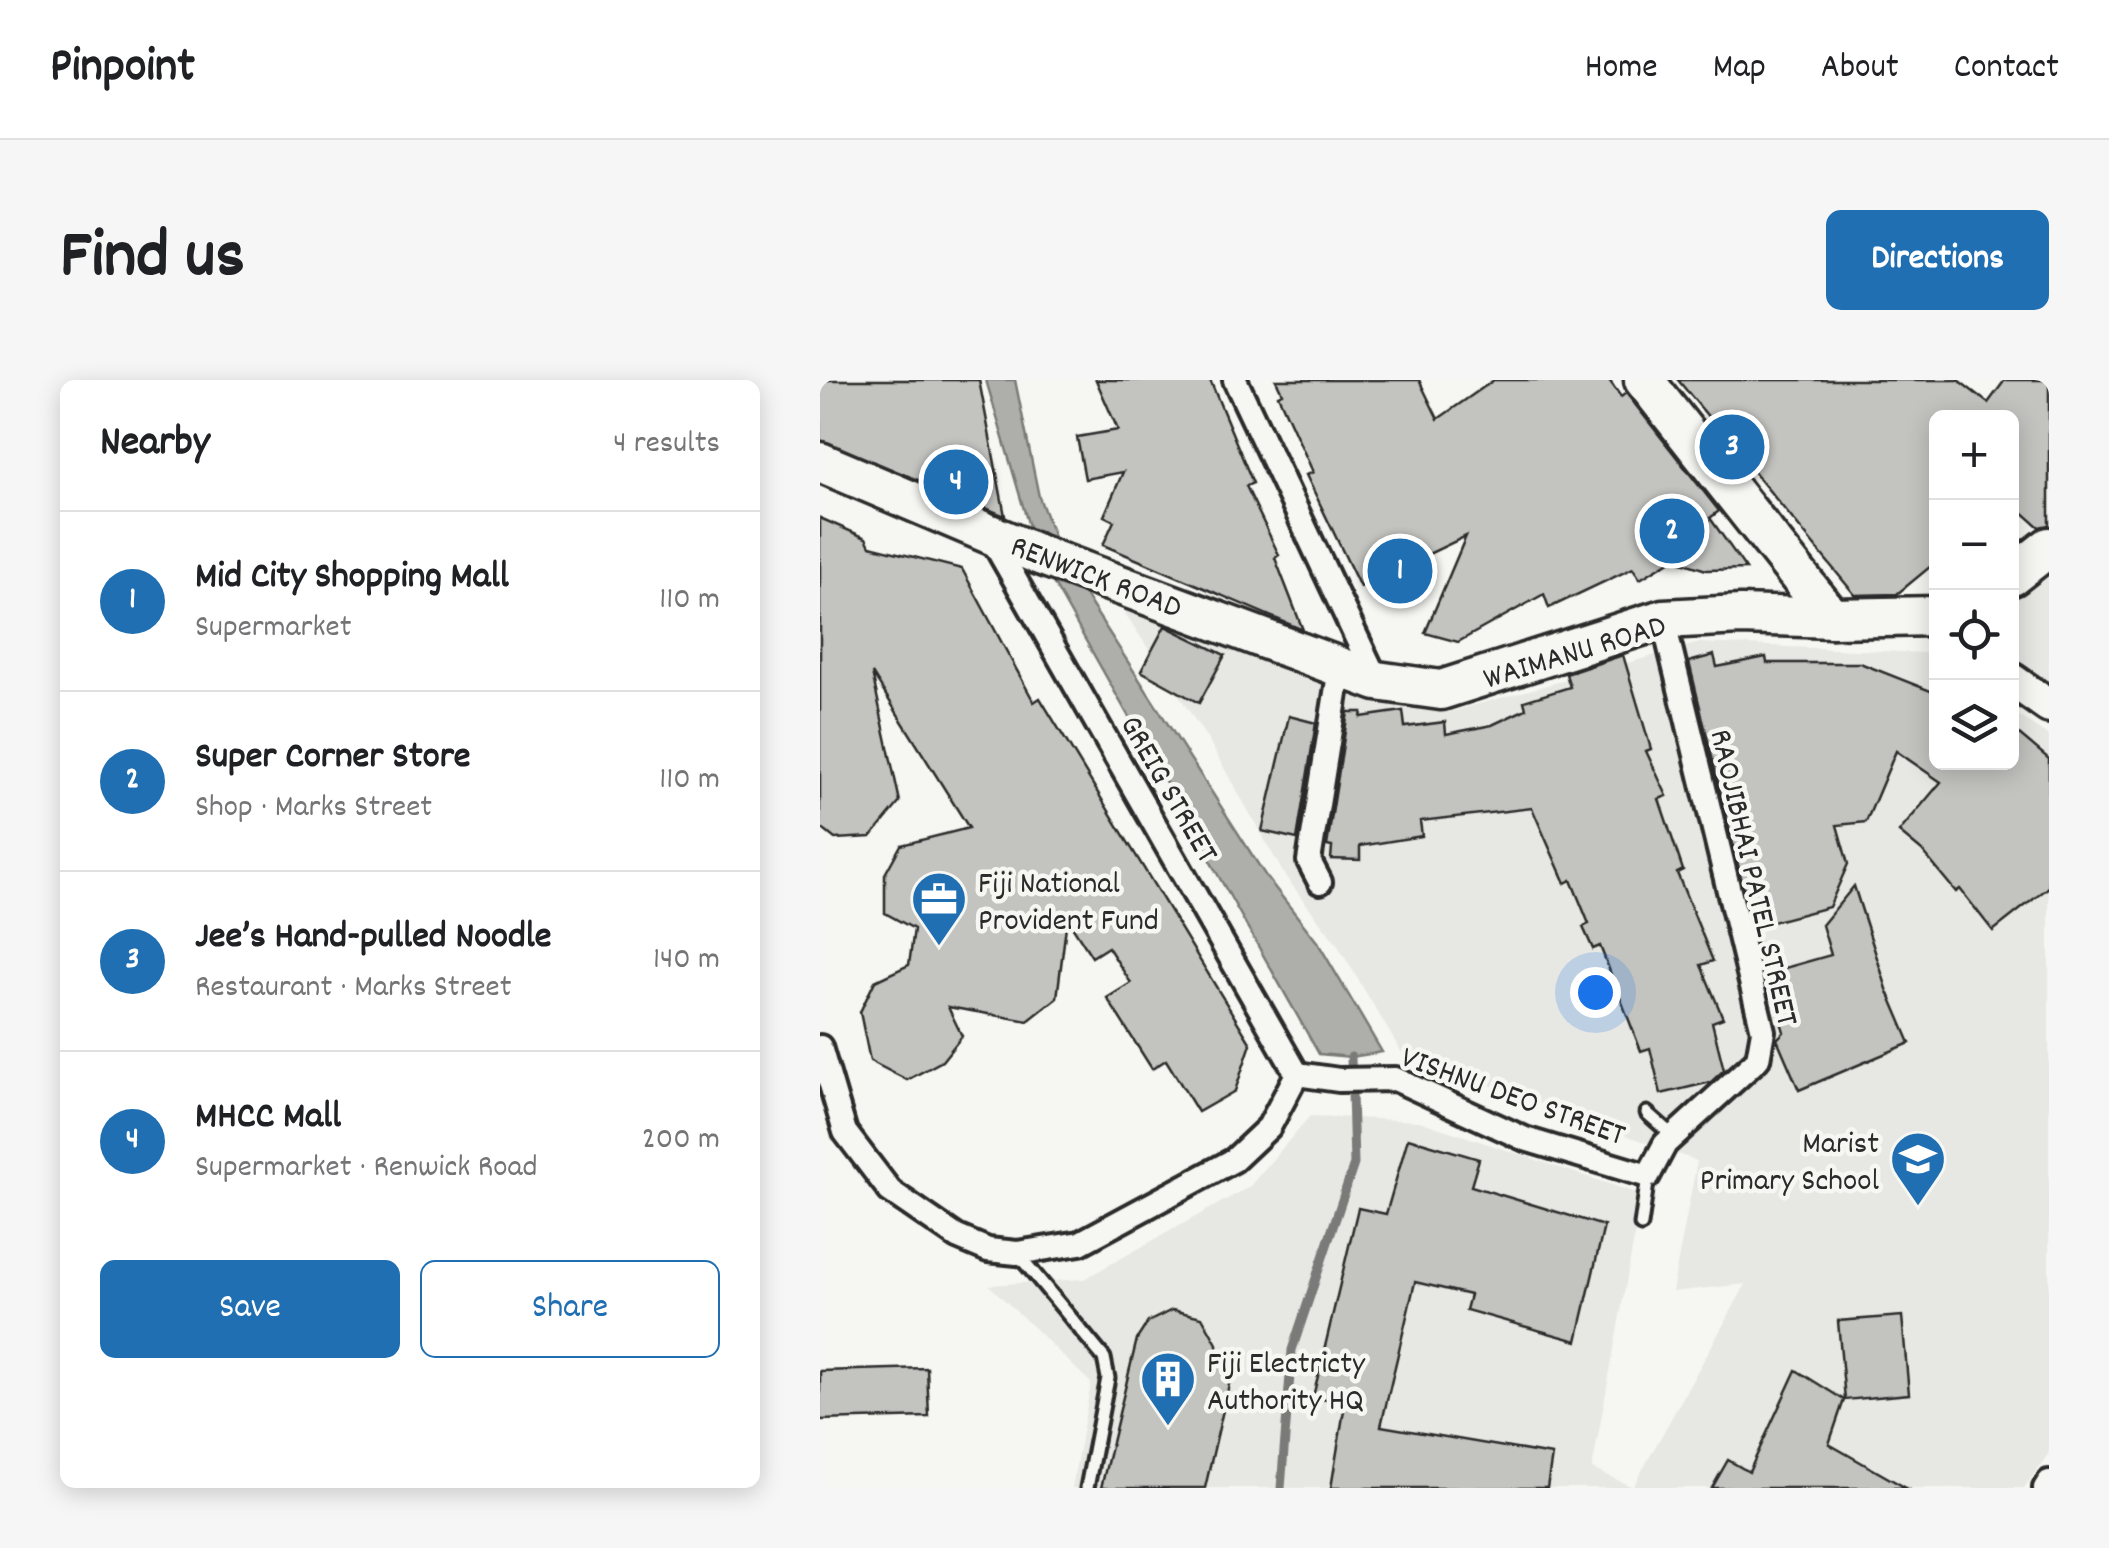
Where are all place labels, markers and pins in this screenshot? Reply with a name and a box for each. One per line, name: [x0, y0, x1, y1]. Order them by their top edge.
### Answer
pin: 3: [1700, 410, 1764, 484]
pin: 4: [924, 444, 988, 520]
pin: 2: [1640, 494, 1704, 568]
pin: 1: [1368, 534, 1432, 608]
place label: Fiji National Provident Fund: [978, 863, 1159, 946]
office icon: Fiji National Provident Fund: [909, 869, 969, 948]
place label: Marist Primary School: [1700, 1123, 1879, 1206]
school or university icon: Marist Primary School: [1888, 1129, 1948, 1208]
place label: Fiji Electricty Authority HQ: [1207, 1343, 1366, 1426]
building icon: Fiji Electricty Authority HQ: [1138, 1349, 1198, 1428]

